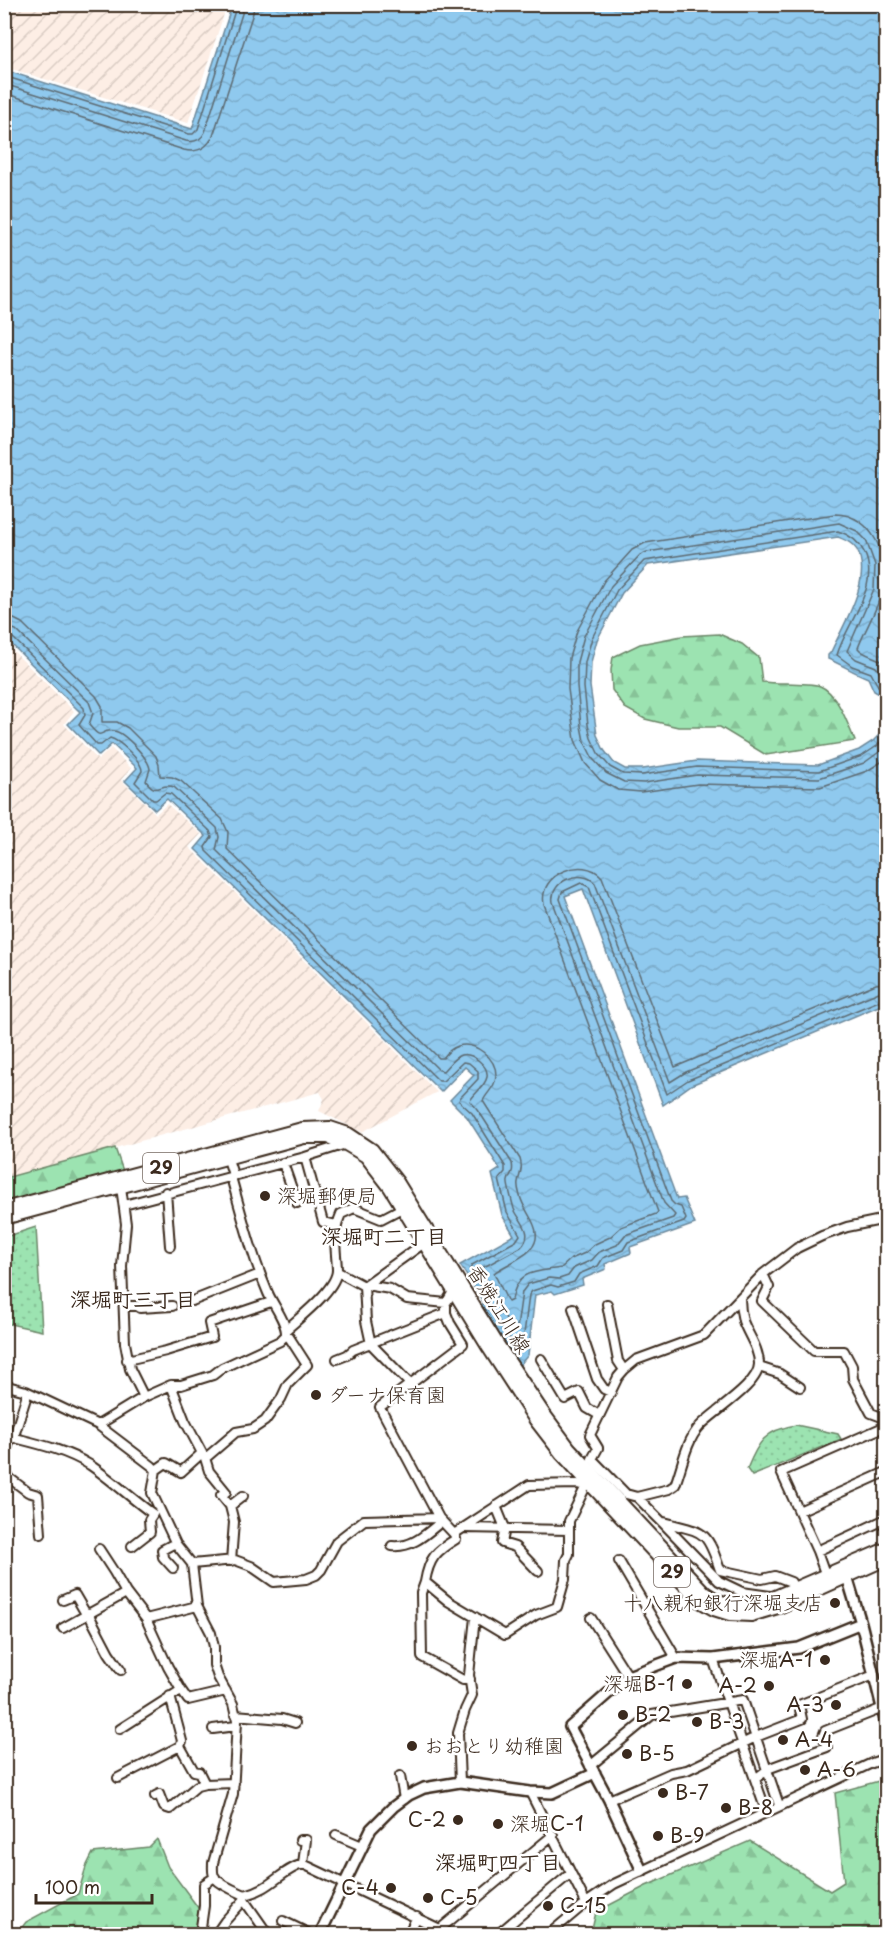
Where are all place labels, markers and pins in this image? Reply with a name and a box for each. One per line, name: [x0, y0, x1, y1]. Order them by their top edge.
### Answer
place label: 深堀郵便局: [277, 1180, 377, 1210]
marker: 深堀郵便局: [258, 1189, 272, 1203]
place label: ダーナ保育園: [328, 1379, 446, 1409]
marker: ダーナ保育園: [309, 1388, 323, 1402]
place label: 十八親和銀行深堀支店: [623, 1587, 823, 1617]
marker: 十八親和銀行深堀支店: [828, 1596, 842, 1610]
place label: 深堀A-1: [739, 1644, 813, 1674]
marker: 深堀A-1: [818, 1653, 832, 1667]
place label: 深堀B-1: [603, 1668, 675, 1698]
place label: A-2: [719, 1670, 757, 1700]
marker: 深堀B-1: [680, 1677, 694, 1691]
marker: A-2: [762, 1679, 776, 1693]
place label: A-3: [787, 1689, 824, 1719]
marker: A-3: [829, 1698, 843, 1712]
place label: B-2: [635, 1699, 671, 1729]
place label: B-3: [709, 1706, 744, 1736]
marker: B-2: [616, 1708, 630, 1722]
marker: B-3: [690, 1715, 704, 1729]
place label: A-4: [795, 1724, 833, 1754]
place label: おおとり幼稚園: [424, 1730, 564, 1760]
marker: A-4: [776, 1733, 790, 1747]
place label: B-5: [639, 1738, 675, 1768]
marker: おおとり幼稚園: [405, 1739, 419, 1753]
marker: B-5: [620, 1747, 634, 1761]
place label: A-6: [817, 1754, 856, 1784]
marker: A-6: [798, 1763, 812, 1777]
place label: B-7: [675, 1777, 709, 1807]
marker: B-7: [656, 1786, 670, 1800]
place label: B-8: [738, 1792, 773, 1822]
marker: B-8: [719, 1801, 733, 1815]
place label: C-2: [408, 1804, 446, 1834]
place label: 深堀C-1: [510, 1808, 584, 1838]
marker: C-2: [451, 1813, 465, 1827]
marker: 深堀C-1: [491, 1817, 505, 1831]
place label: B-9: [670, 1820, 705, 1850]
marker: B-9: [651, 1829, 665, 1843]
place label: C-4: [341, 1872, 379, 1902]
marker: C-4: [384, 1881, 398, 1895]
place label: C-5: [440, 1882, 478, 1912]
place label: C-15: [560, 1890, 607, 1920]
marker: C-5: [421, 1891, 435, 1905]
marker: C-15: [541, 1899, 555, 1913]

